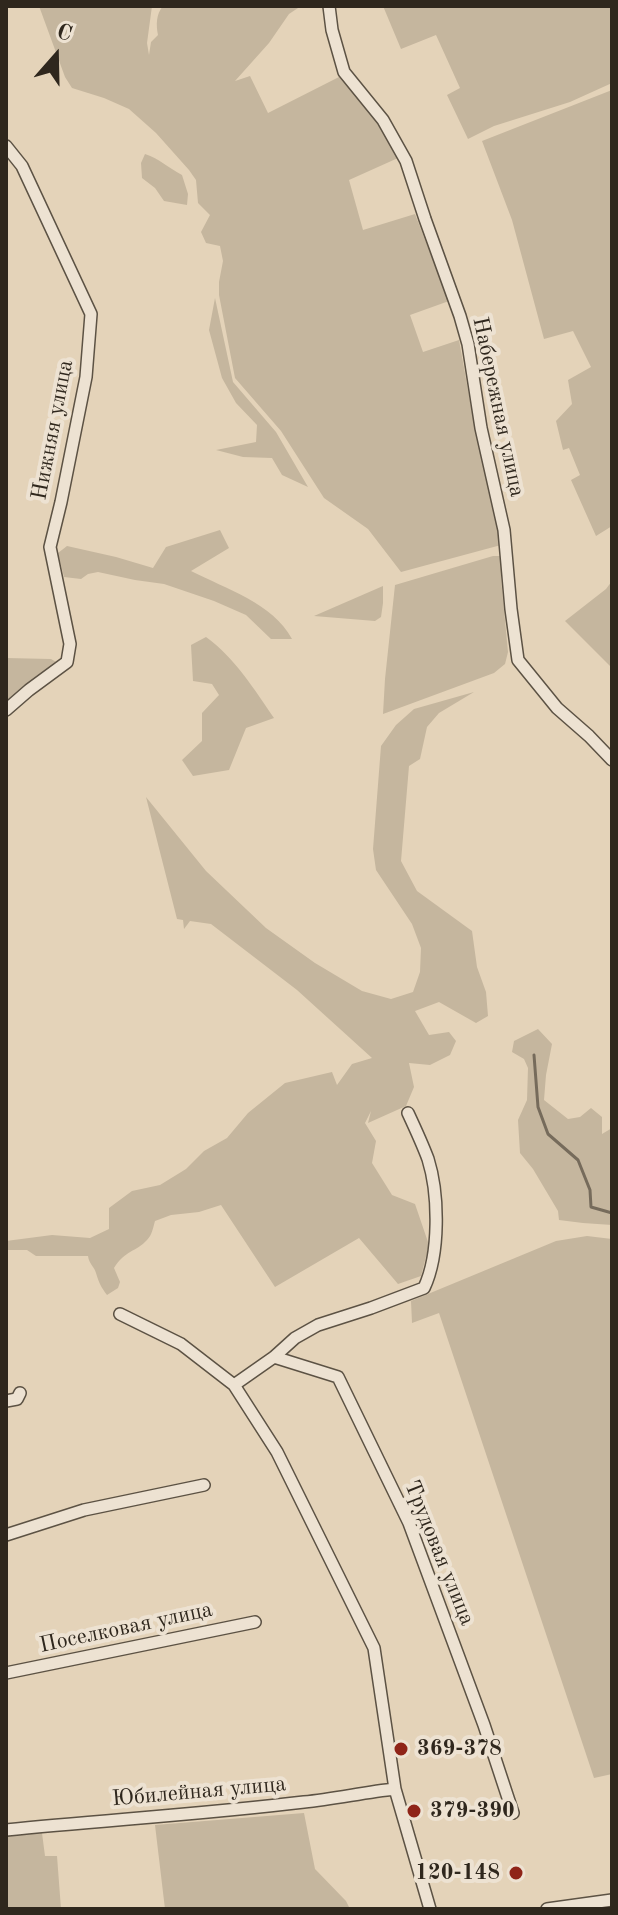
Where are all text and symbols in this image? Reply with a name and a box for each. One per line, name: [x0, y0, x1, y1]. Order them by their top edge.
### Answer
north arrow: [16, 16, 96, 96]
text: С: [54, 21, 75, 46]
street label: Набережная улица: [466, 315, 530, 499]
street label: Нижняя улица: [26, 358, 80, 502]
street label: Трудовая улица: [398, 1477, 480, 1629]
street label: Поселковая улица: [37, 1597, 215, 1659]
place label: 369-378: [417, 1736, 502, 1762]
marker: 369-378: [392, 1740, 410, 1758]
street label: Юбилейная улица: [111, 1771, 287, 1813]
place label: 379-390: [430, 1798, 515, 1824]
marker: 379-390: [405, 1802, 423, 1820]
place label: 120-148: [415, 1860, 500, 1886]
marker: 120-148: [507, 1864, 525, 1882]

